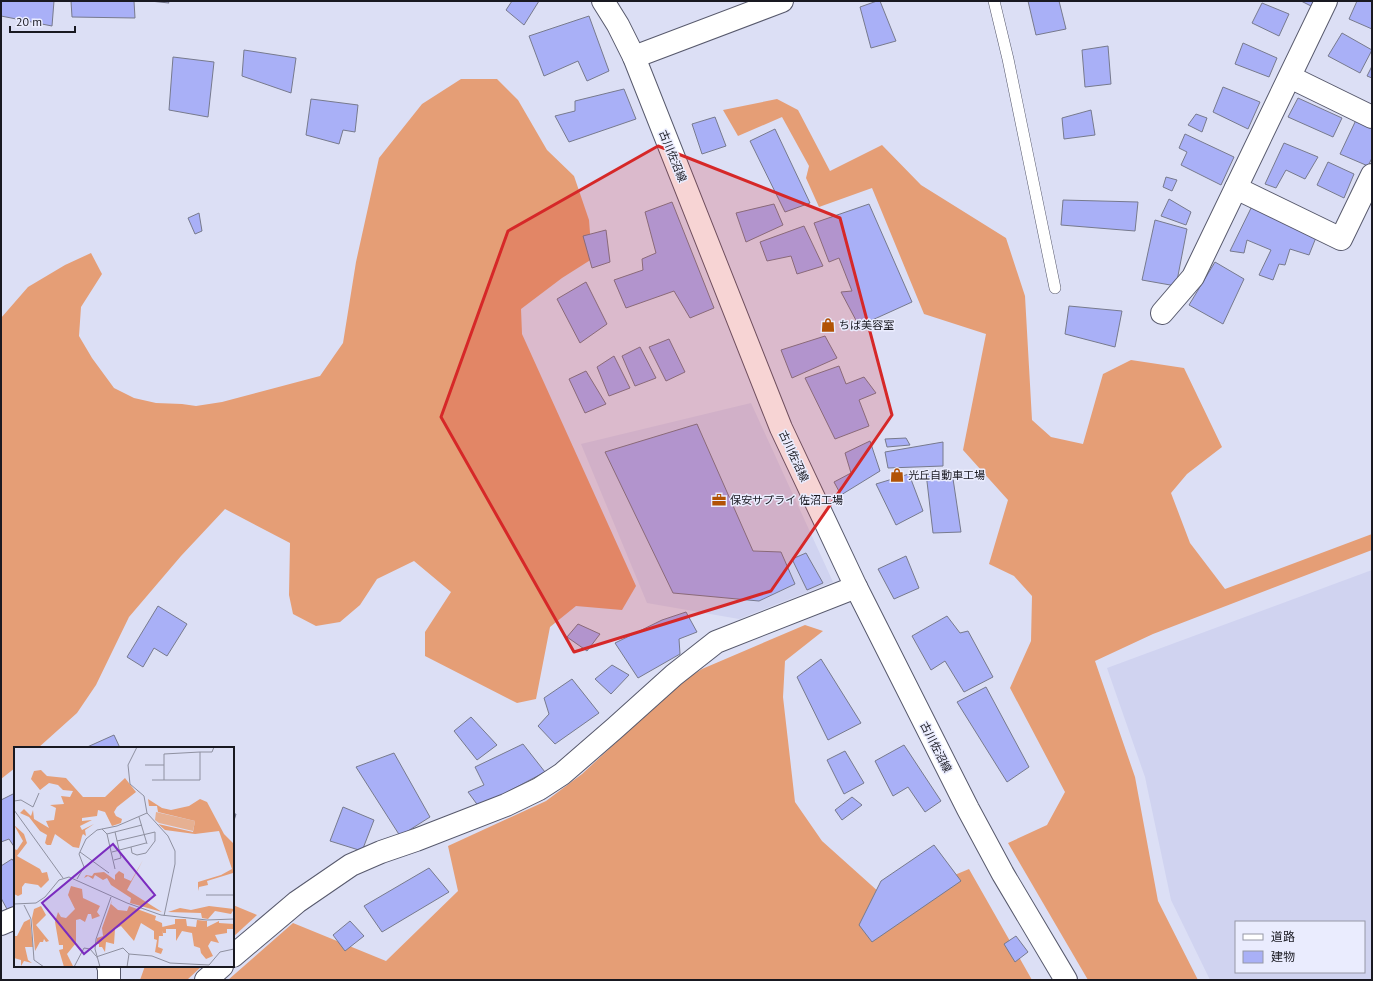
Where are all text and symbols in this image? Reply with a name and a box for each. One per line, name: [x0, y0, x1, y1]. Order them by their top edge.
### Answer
scale bar: [10, 8, 75, 34]
text: 20 m: [16, 14, 42, 29]
street label: 古川佐沼線: [656, 128, 690, 184]
shop icon: ちば美容室: [820, 317, 836, 333]
place label: ちば美容室: [839, 318, 894, 332]
street label: 古川佐沼線: [776, 428, 812, 484]
shop icon: 光丘自動車工場: [889, 467, 905, 483]
place label: 光丘自動車工場: [908, 468, 985, 482]
office icon: 保安サプライ 佐沼工場: [711, 492, 727, 508]
place label: 保安サプライ 佐沼工場: [730, 493, 843, 507]
street label: 古川佐沼線: [917, 719, 955, 775]
inset map: [14, 747, 234, 967]
legend: [1235, 921, 1365, 973]
text: 道路: [1271, 929, 1295, 944]
text: 建物: [1271, 949, 1295, 964]

